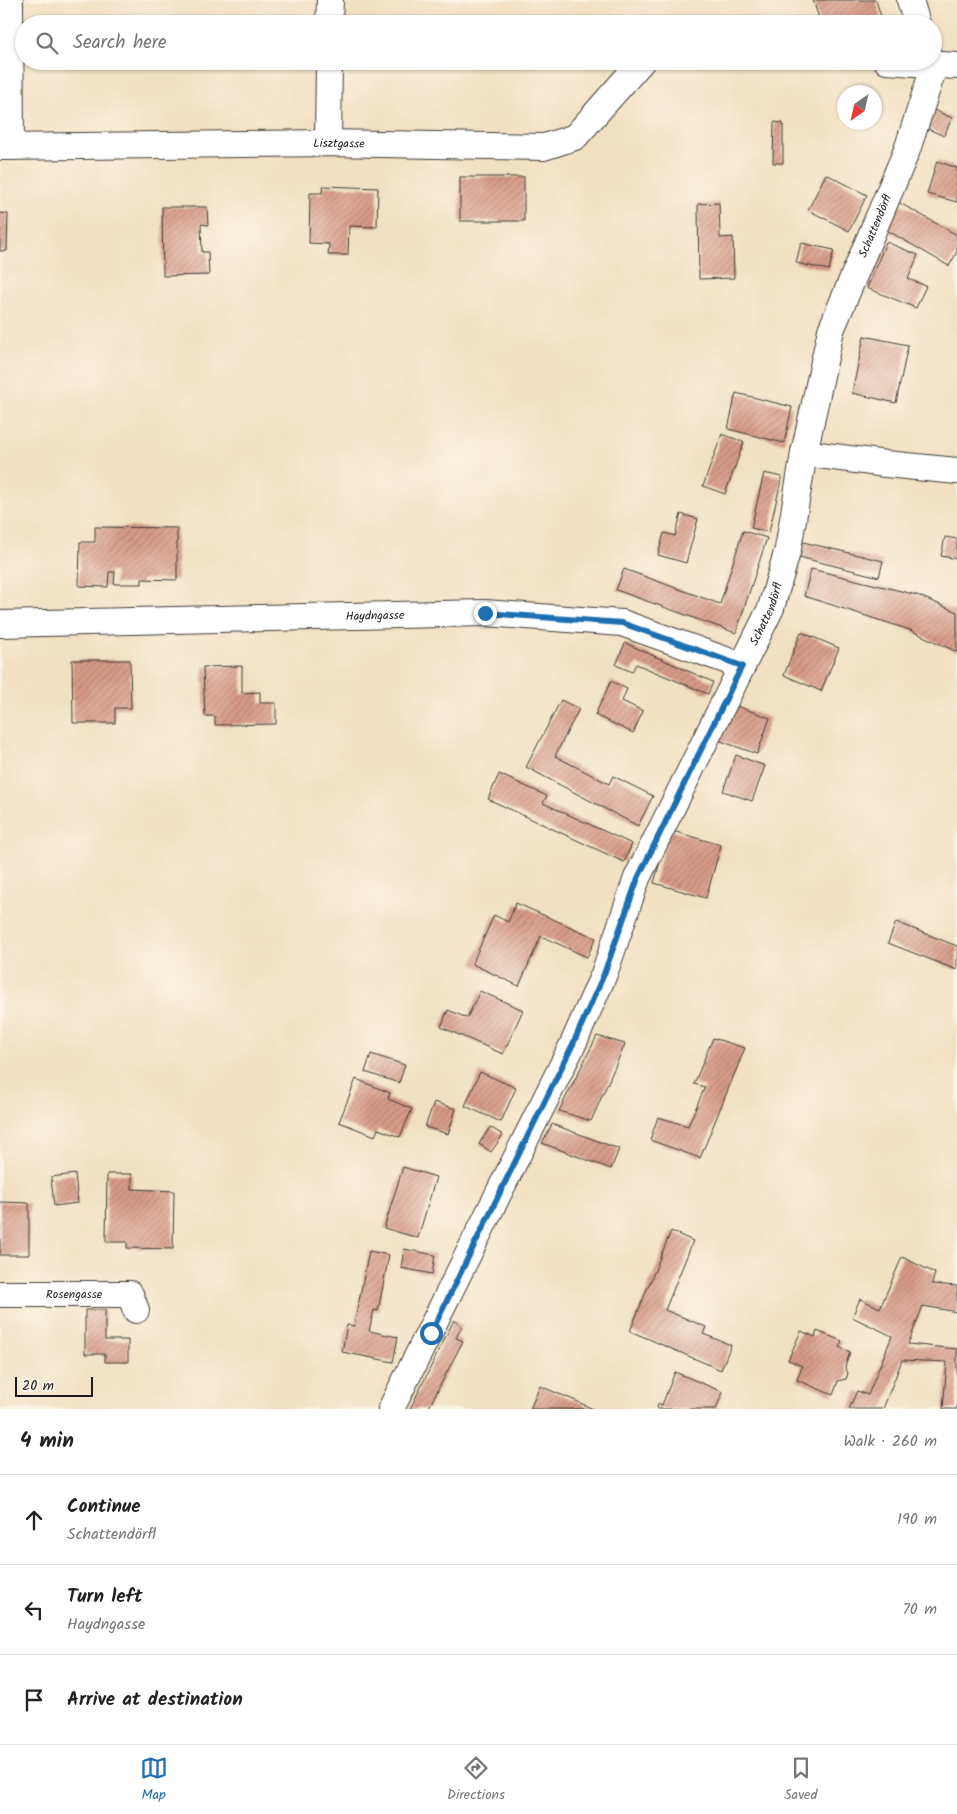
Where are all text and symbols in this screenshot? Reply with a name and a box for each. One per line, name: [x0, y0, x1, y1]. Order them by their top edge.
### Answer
search box: [15, 15, 942, 70]
text: Search here: [73, 28, 167, 58]
icon: search: [33, 29, 61, 57]
north arrow: [837, 85, 882, 130]
street label: Lisztgasse: [313, 133, 365, 153]
street label: Schattendörfl: [853, 191, 897, 260]
street label: Schattendörfl: [744, 580, 787, 649]
route end: [474, 602, 497, 625]
street label: Haydngasse: [345, 605, 405, 626]
street label: Rosengasse: [46, 1285, 103, 1304]
route start: [420, 1322, 443, 1345]
scale bar: [15, 1374, 92, 1397]
text: 20 m: [22, 1375, 54, 1397]
text: 4 min: [20, 1425, 74, 1458]
text: Walk · 260 m: [844, 1429, 937, 1454]
text: Continue: [67, 1492, 140, 1522]
icon: ahead: [20, 1506, 48, 1534]
text: 190 m: [897, 1507, 937, 1532]
text: Schattendörfl: [67, 1522, 156, 1547]
text: Turn left: [67, 1582, 142, 1612]
icon: left: [20, 1596, 48, 1624]
text: 70 m: [902, 1597, 937, 1622]
text: Haydngasse: [67, 1612, 145, 1637]
text: Arrive at destination: [67, 1685, 243, 1715]
icon: arrive: [20, 1686, 48, 1714]
tab: Map: [140, 1754, 168, 1806]
tab: Directions: [447, 1754, 505, 1806]
tab: Saved: [784, 1754, 817, 1806]

